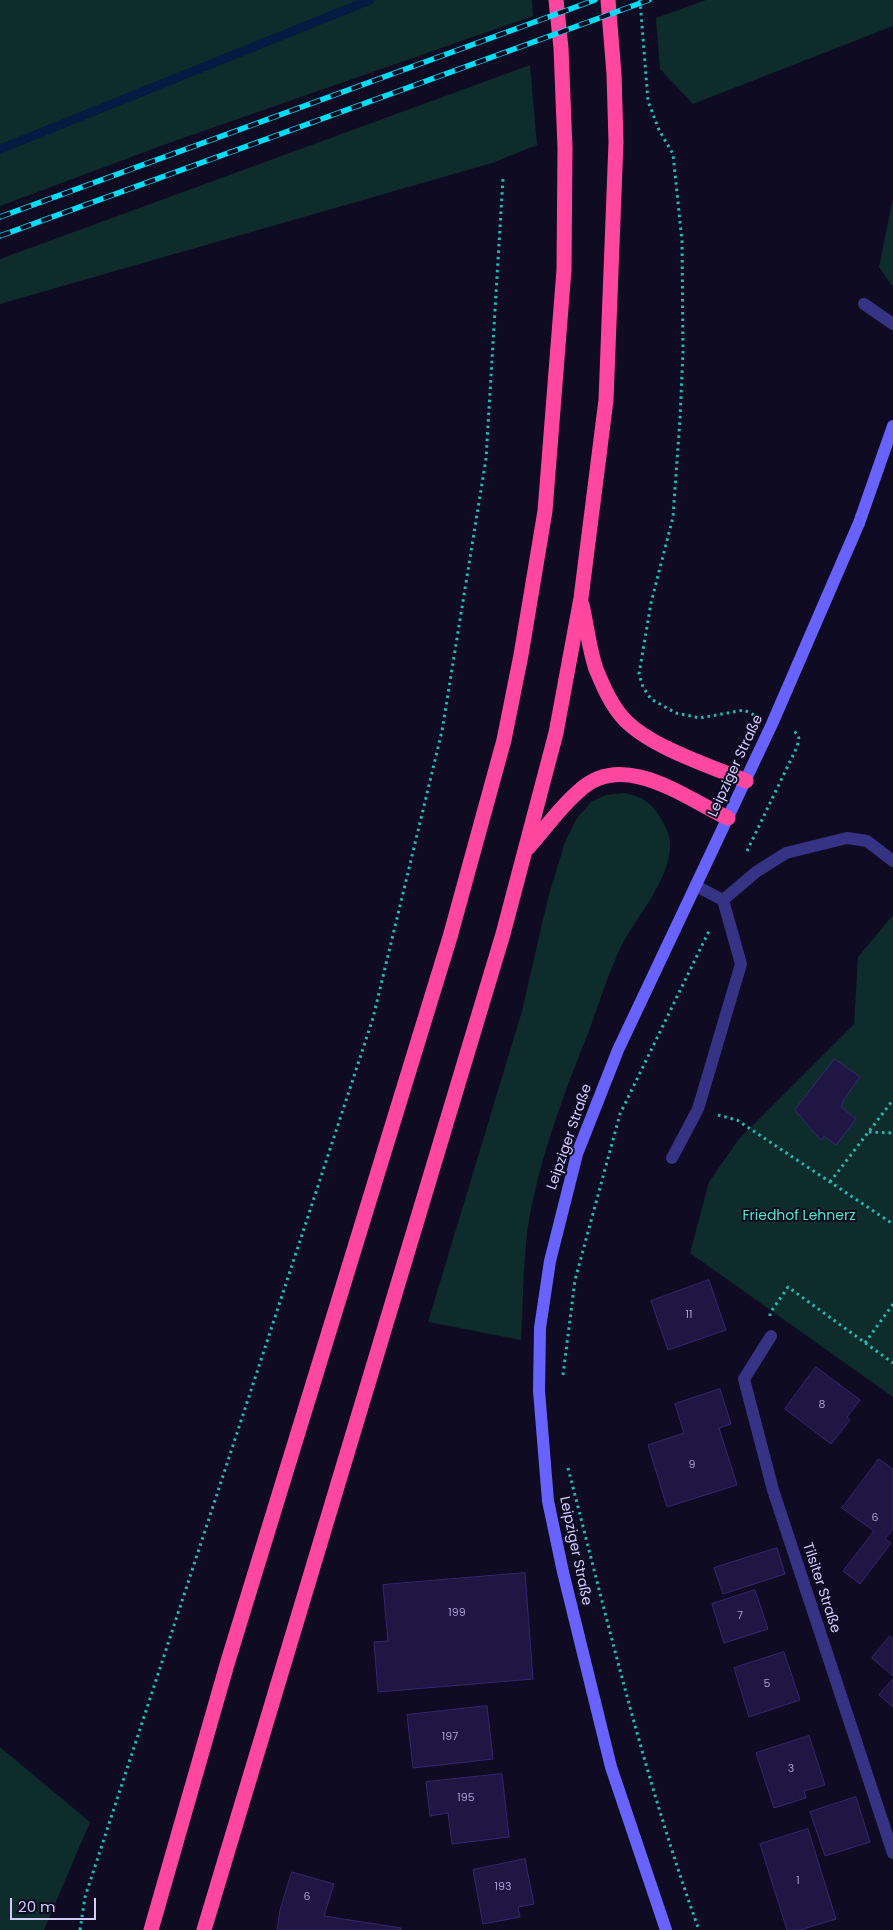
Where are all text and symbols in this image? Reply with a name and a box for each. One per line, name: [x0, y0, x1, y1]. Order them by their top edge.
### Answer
street label: Leipziger Straße: [705, 712, 767, 820]
street label: Leipziger Straße: [544, 1082, 596, 1192]
park label: Friedhof Lehnerz: [742, 1208, 856, 1224]
house number: 11: [685, 1308, 693, 1322]
house number: 8: [819, 1398, 825, 1412]
house number: 9: [689, 1458, 695, 1472]
street label: Leipziger Straße: [555, 1495, 595, 1607]
house number: 6: [872, 1511, 878, 1525]
street label: Tilsiter Straße: [798, 1541, 844, 1635]
house number: 199: [448, 1606, 466, 1620]
house number: 7: [737, 1609, 743, 1623]
house number: 5: [764, 1677, 770, 1691]
house number: 197: [442, 1730, 458, 1744]
house number: 3: [788, 1762, 794, 1776]
house number: 195: [457, 1791, 475, 1805]
house number: 1: [796, 1874, 800, 1888]
house number: 193: [495, 1880, 511, 1894]
scale bar: [12, 1888, 99, 1920]
house number: 6: [304, 1890, 310, 1904]
text: 20 m: [18, 1896, 56, 1917]

